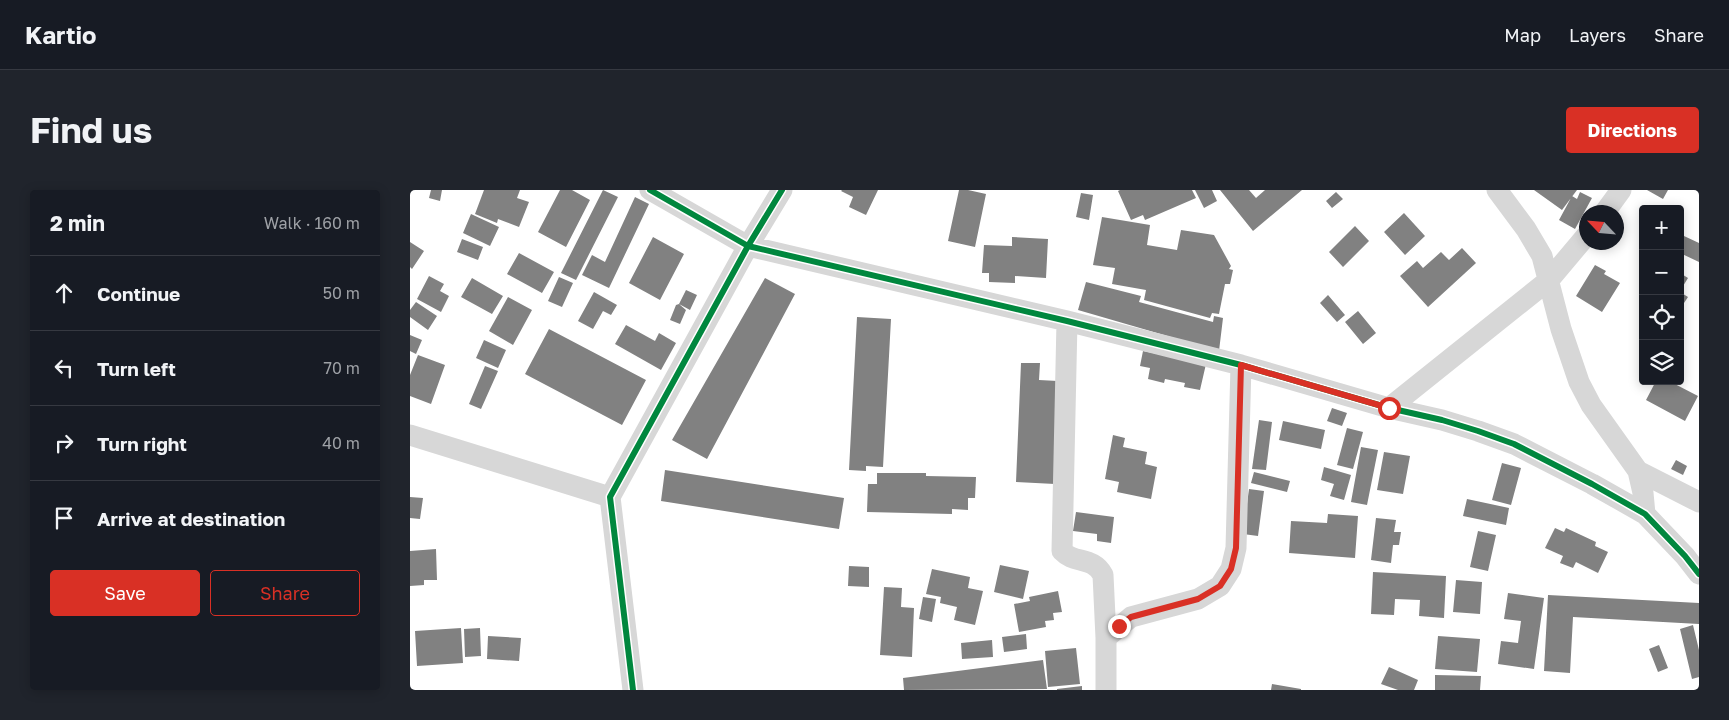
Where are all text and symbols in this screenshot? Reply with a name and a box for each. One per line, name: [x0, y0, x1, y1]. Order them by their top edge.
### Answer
text: Kartio: [25, 20, 97, 49]
text: Map: [1504, 24, 1541, 46]
text: Layers: [1569, 24, 1626, 46]
text: Share: [1654, 24, 1704, 46]
button: Directions: [1566, 107, 1699, 153]
text: Find us: [30, 109, 152, 151]
north arrow: [1579, 205, 1624, 250]
map controls: [1639, 205, 1684, 385]
button: +: [1639, 205, 1684, 250]
text: 2 min: [50, 210, 105, 236]
text: Walk · 160 m: [264, 213, 360, 233]
button: −: [1639, 250, 1684, 295]
icon: ahead: [50, 279, 78, 307]
text: Continue: [97, 282, 180, 305]
text: 50 m: [323, 283, 360, 303]
button: locate: [1639, 295, 1684, 340]
button: layers: [1639, 340, 1684, 385]
icon: left: [50, 354, 78, 382]
text: Turn left: [97, 357, 176, 380]
text: 70 m: [323, 358, 360, 378]
route start: [1378, 397, 1401, 420]
icon: right: [50, 429, 78, 457]
text: Turn right: [97, 432, 187, 455]
text: 40 m: [322, 433, 360, 453]
icon: arrive: [50, 504, 78, 532]
text: Arrive at destination: [97, 507, 285, 530]
button: Save: [50, 570, 200, 616]
button: Share: [210, 570, 360, 616]
route end: [1108, 615, 1131, 638]

